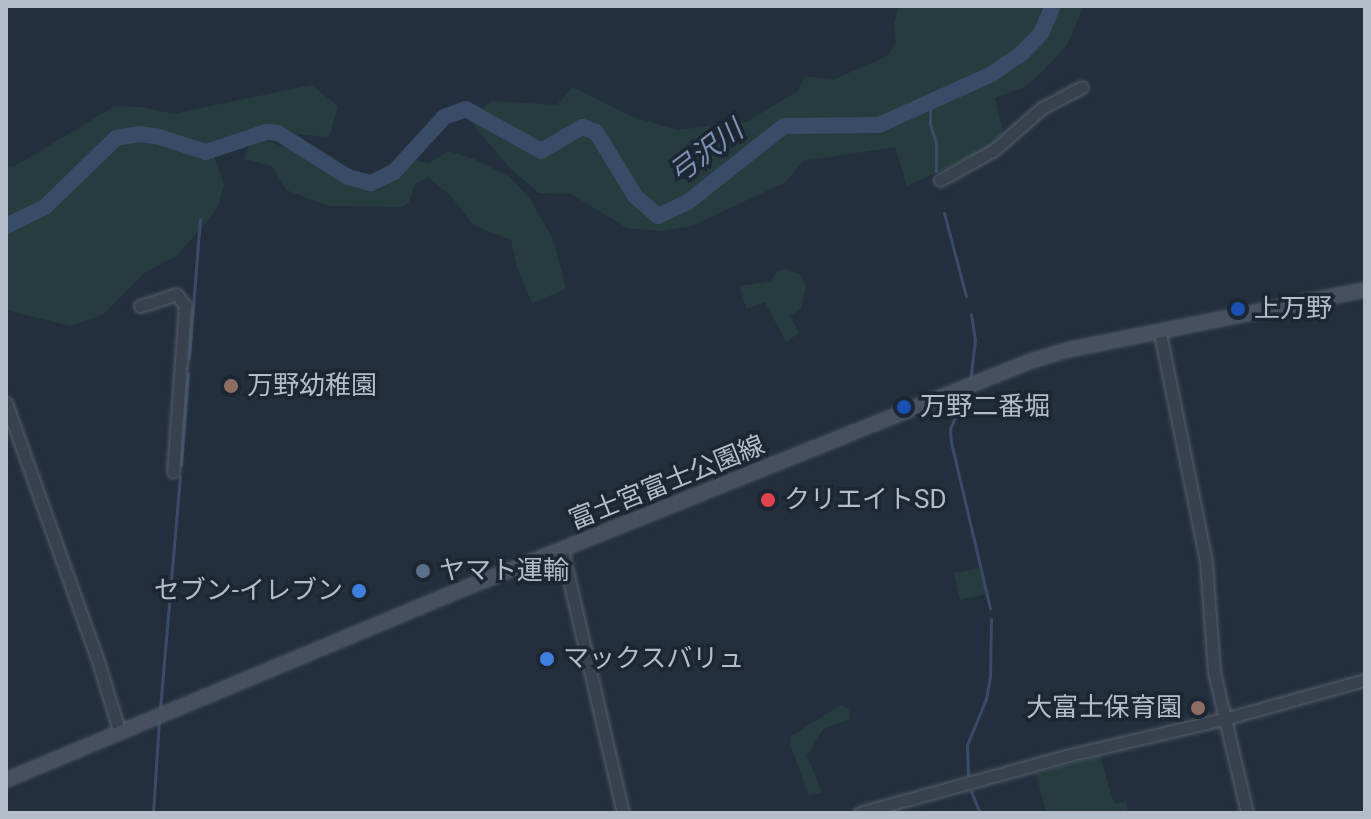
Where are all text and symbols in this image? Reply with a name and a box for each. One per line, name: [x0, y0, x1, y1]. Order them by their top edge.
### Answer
water label: 弓沢川: [662, 113, 750, 191]
place label: 上万野: [1254, 293, 1332, 325]
marker: 上万野: [1229, 300, 1247, 318]
place label: 万野幼稚園: [247, 370, 377, 402]
marker: 万野幼稚園: [222, 377, 240, 395]
place label: 万野二番堀: [920, 391, 1050, 423]
marker: 万野二番堀: [895, 398, 913, 416]
street label: 富士宮富士公園線: [565, 430, 769, 536]
place label: クリエイトSD: [784, 484, 946, 516]
marker: クリエイトSD: [759, 491, 777, 509]
place label: ヤマト運輸: [439, 555, 569, 587]
marker: ヤマト運輸: [414, 562, 432, 580]
place label: セブン-イレブン: [154, 575, 343, 607]
marker: セブン-イレブン: [350, 582, 368, 600]
place label: マックスバリュ: [563, 643, 745, 675]
marker: マックスバリュ: [538, 650, 556, 668]
place label: 大富士保育園: [1026, 692, 1182, 724]
marker: 大富士保育園: [1189, 699, 1207, 717]

